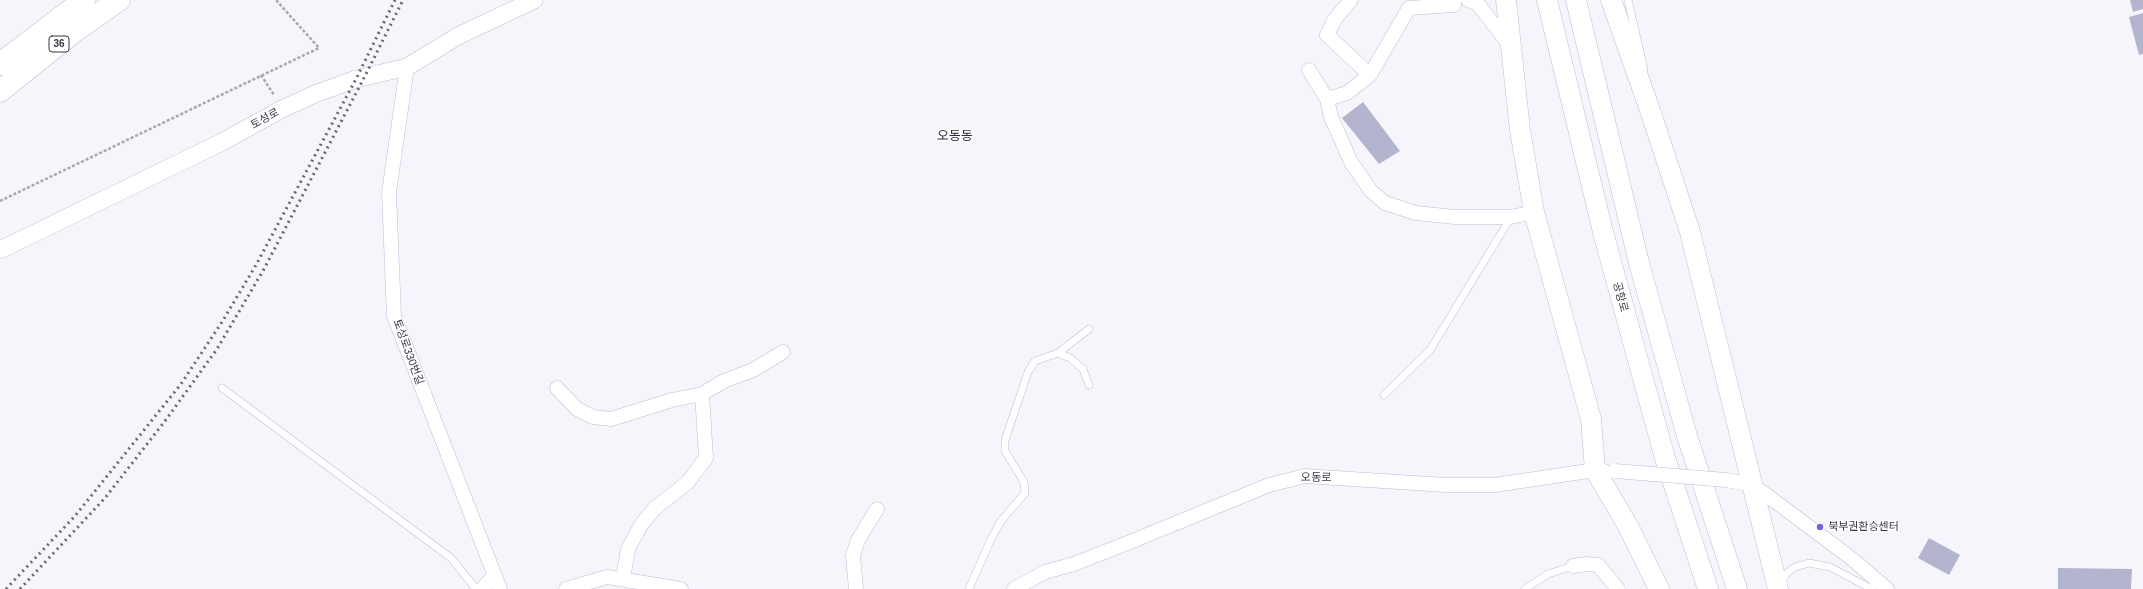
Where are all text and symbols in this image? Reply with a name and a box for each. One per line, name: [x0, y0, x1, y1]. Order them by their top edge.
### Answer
road number: 36: [49, 36, 69, 52]
street label: 토성로: [249, 106, 281, 132]
district label: 오동동: [937, 128, 973, 144]
street label: 공항로: [1610, 281, 1630, 313]
street label: 토성로330번길: [390, 317, 426, 387]
street label: 오동로: [1301, 471, 1331, 485]
place label: 북부권환승센터: [1828, 520, 1899, 534]
marker: 북부권환승센터: [1815, 522, 1825, 532]

